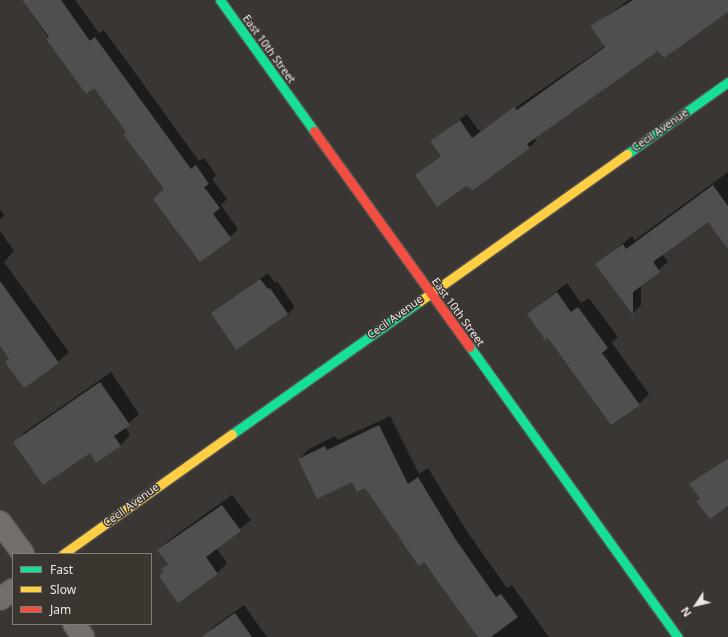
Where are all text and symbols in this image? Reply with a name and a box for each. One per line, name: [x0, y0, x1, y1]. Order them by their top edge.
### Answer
street label: East 10th Street: [240, 12, 298, 86]
street label: Cecil Avenue: [629, 106, 691, 154]
street label: East 10th Street: [429, 275, 487, 349]
street label: Cecil Avenue: [365, 292, 425, 342]
street label: Cecil Avenue: [101, 480, 161, 530]
legend: [12, 553, 152, 625]
text: Fast: [50, 561, 73, 578]
text: Slow: [50, 581, 76, 598]
north arrow: [676, 585, 716, 625]
text: Jam: [50, 601, 71, 618]
text: N: [677, 604, 694, 620]

